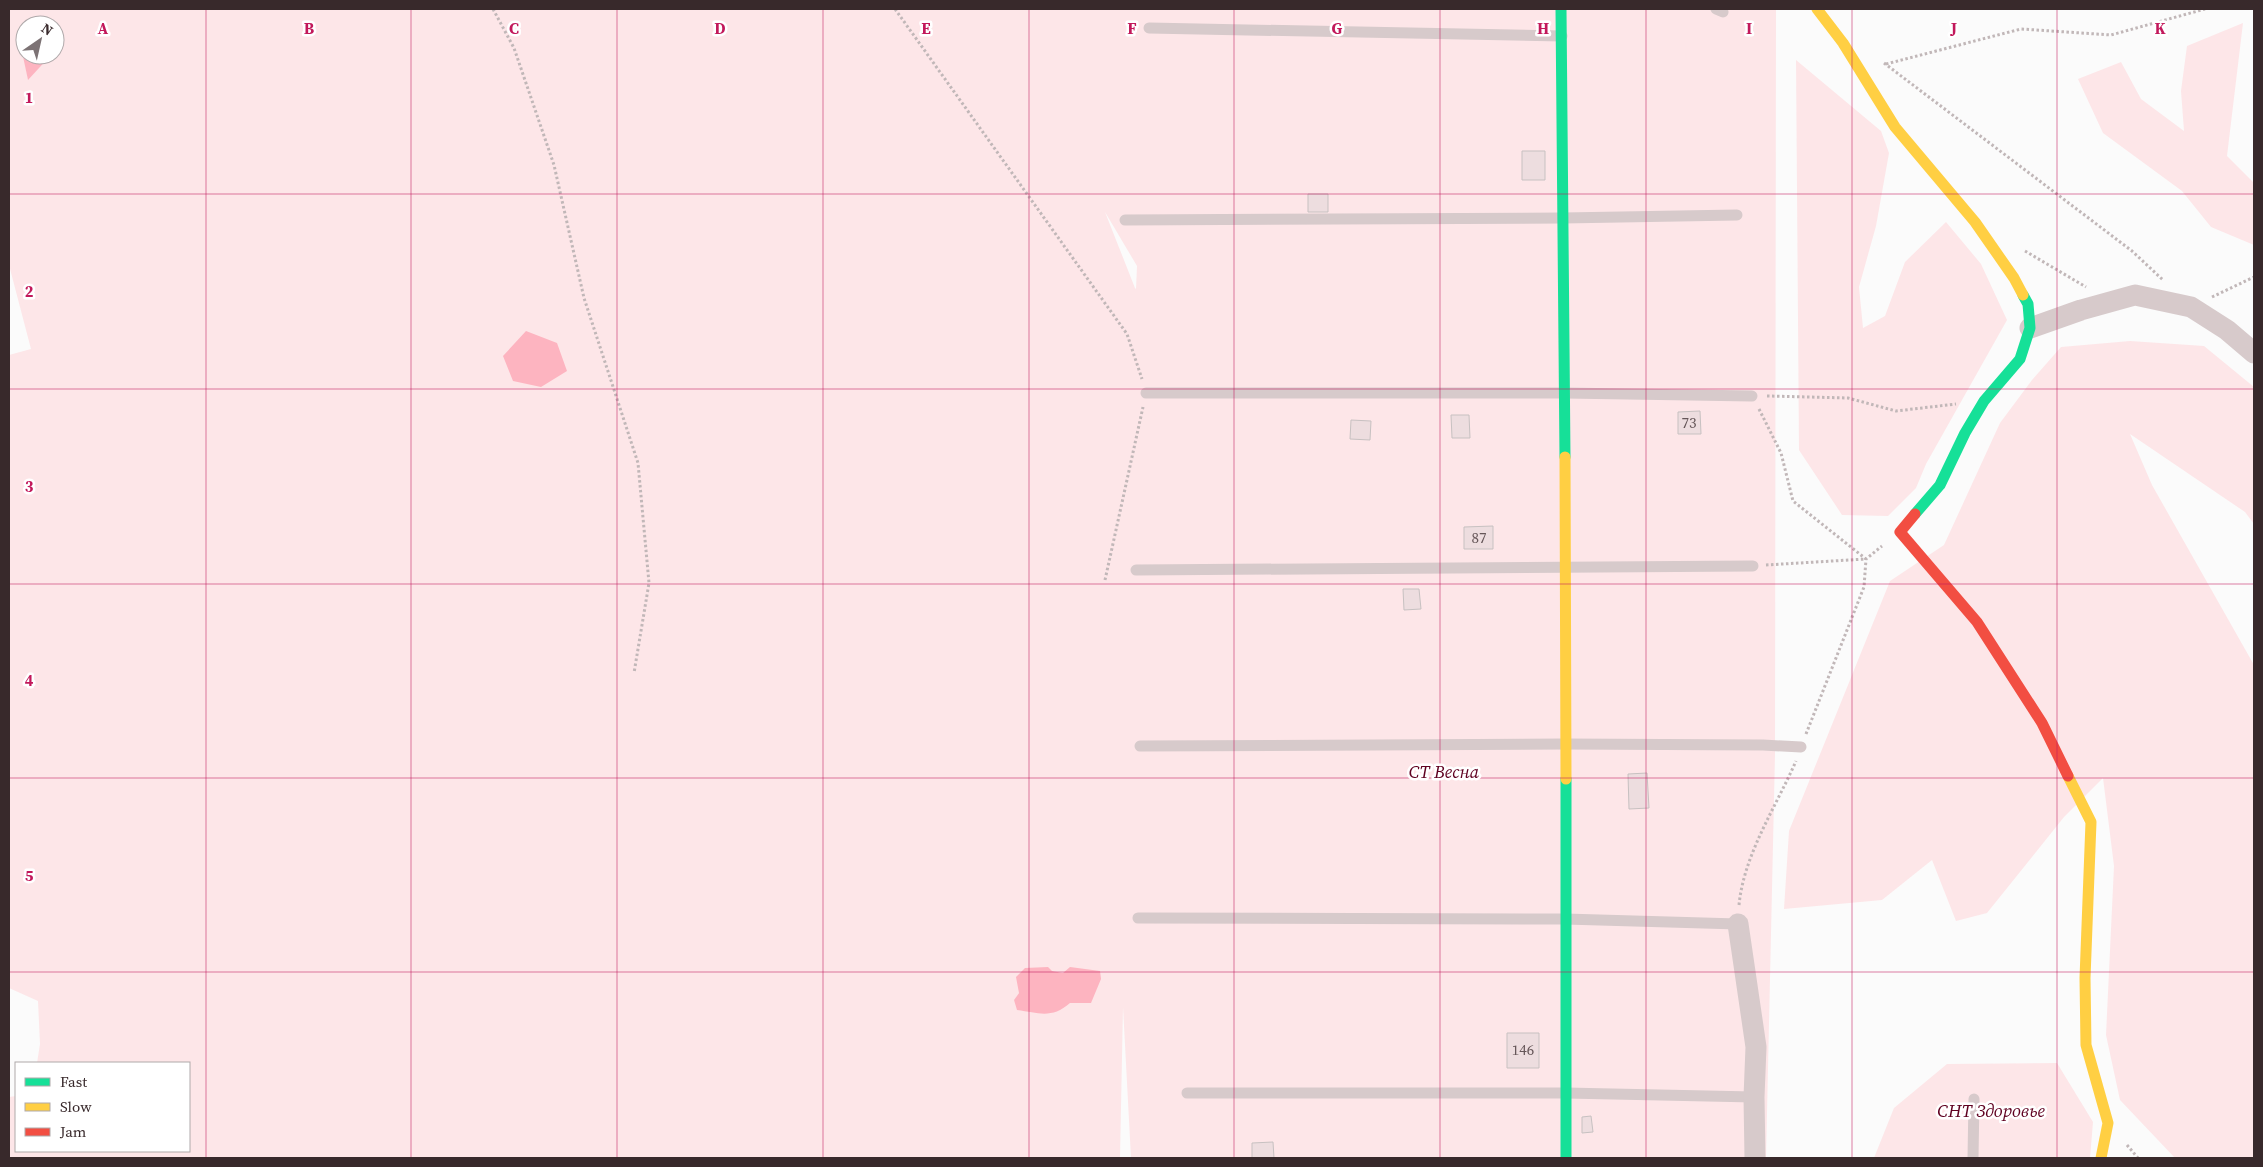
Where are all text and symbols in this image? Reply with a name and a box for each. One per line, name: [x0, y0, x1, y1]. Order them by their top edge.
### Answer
north arrow: [15, 15, 65, 65]
text: A: [98, 17, 109, 39]
text: B: [304, 17, 315, 39]
text: C: [509, 17, 519, 39]
text: D: [714, 17, 726, 39]
text: E: [921, 17, 931, 39]
text: F: [1127, 17, 1137, 39]
text: G: [1332, 17, 1343, 39]
text: H: [1537, 17, 1549, 39]
text: I: [1746, 17, 1752, 39]
text: J: [1950, 17, 1957, 39]
text: K: [2154, 17, 2166, 39]
text: N: [37, 18, 57, 40]
text: 1: [25, 86, 33, 108]
text: 2: [25, 280, 34, 302]
house number: 73: [1681, 412, 1697, 433]
text: 3: [25, 475, 34, 497]
house number: 87: [1471, 527, 1487, 548]
text: 4: [25, 669, 34, 691]
park label: СТ Весна: [1409, 759, 1480, 784]
text: 5: [25, 864, 34, 886]
house number: 146: [1512, 1039, 1534, 1060]
legend: [15, 1062, 190, 1152]
text: Fast: [60, 1071, 87, 1092]
text: Slow: [60, 1096, 92, 1117]
park label: СНТ Здоровье: [1937, 1098, 2045, 1123]
text: Jam: [59, 1121, 87, 1142]

